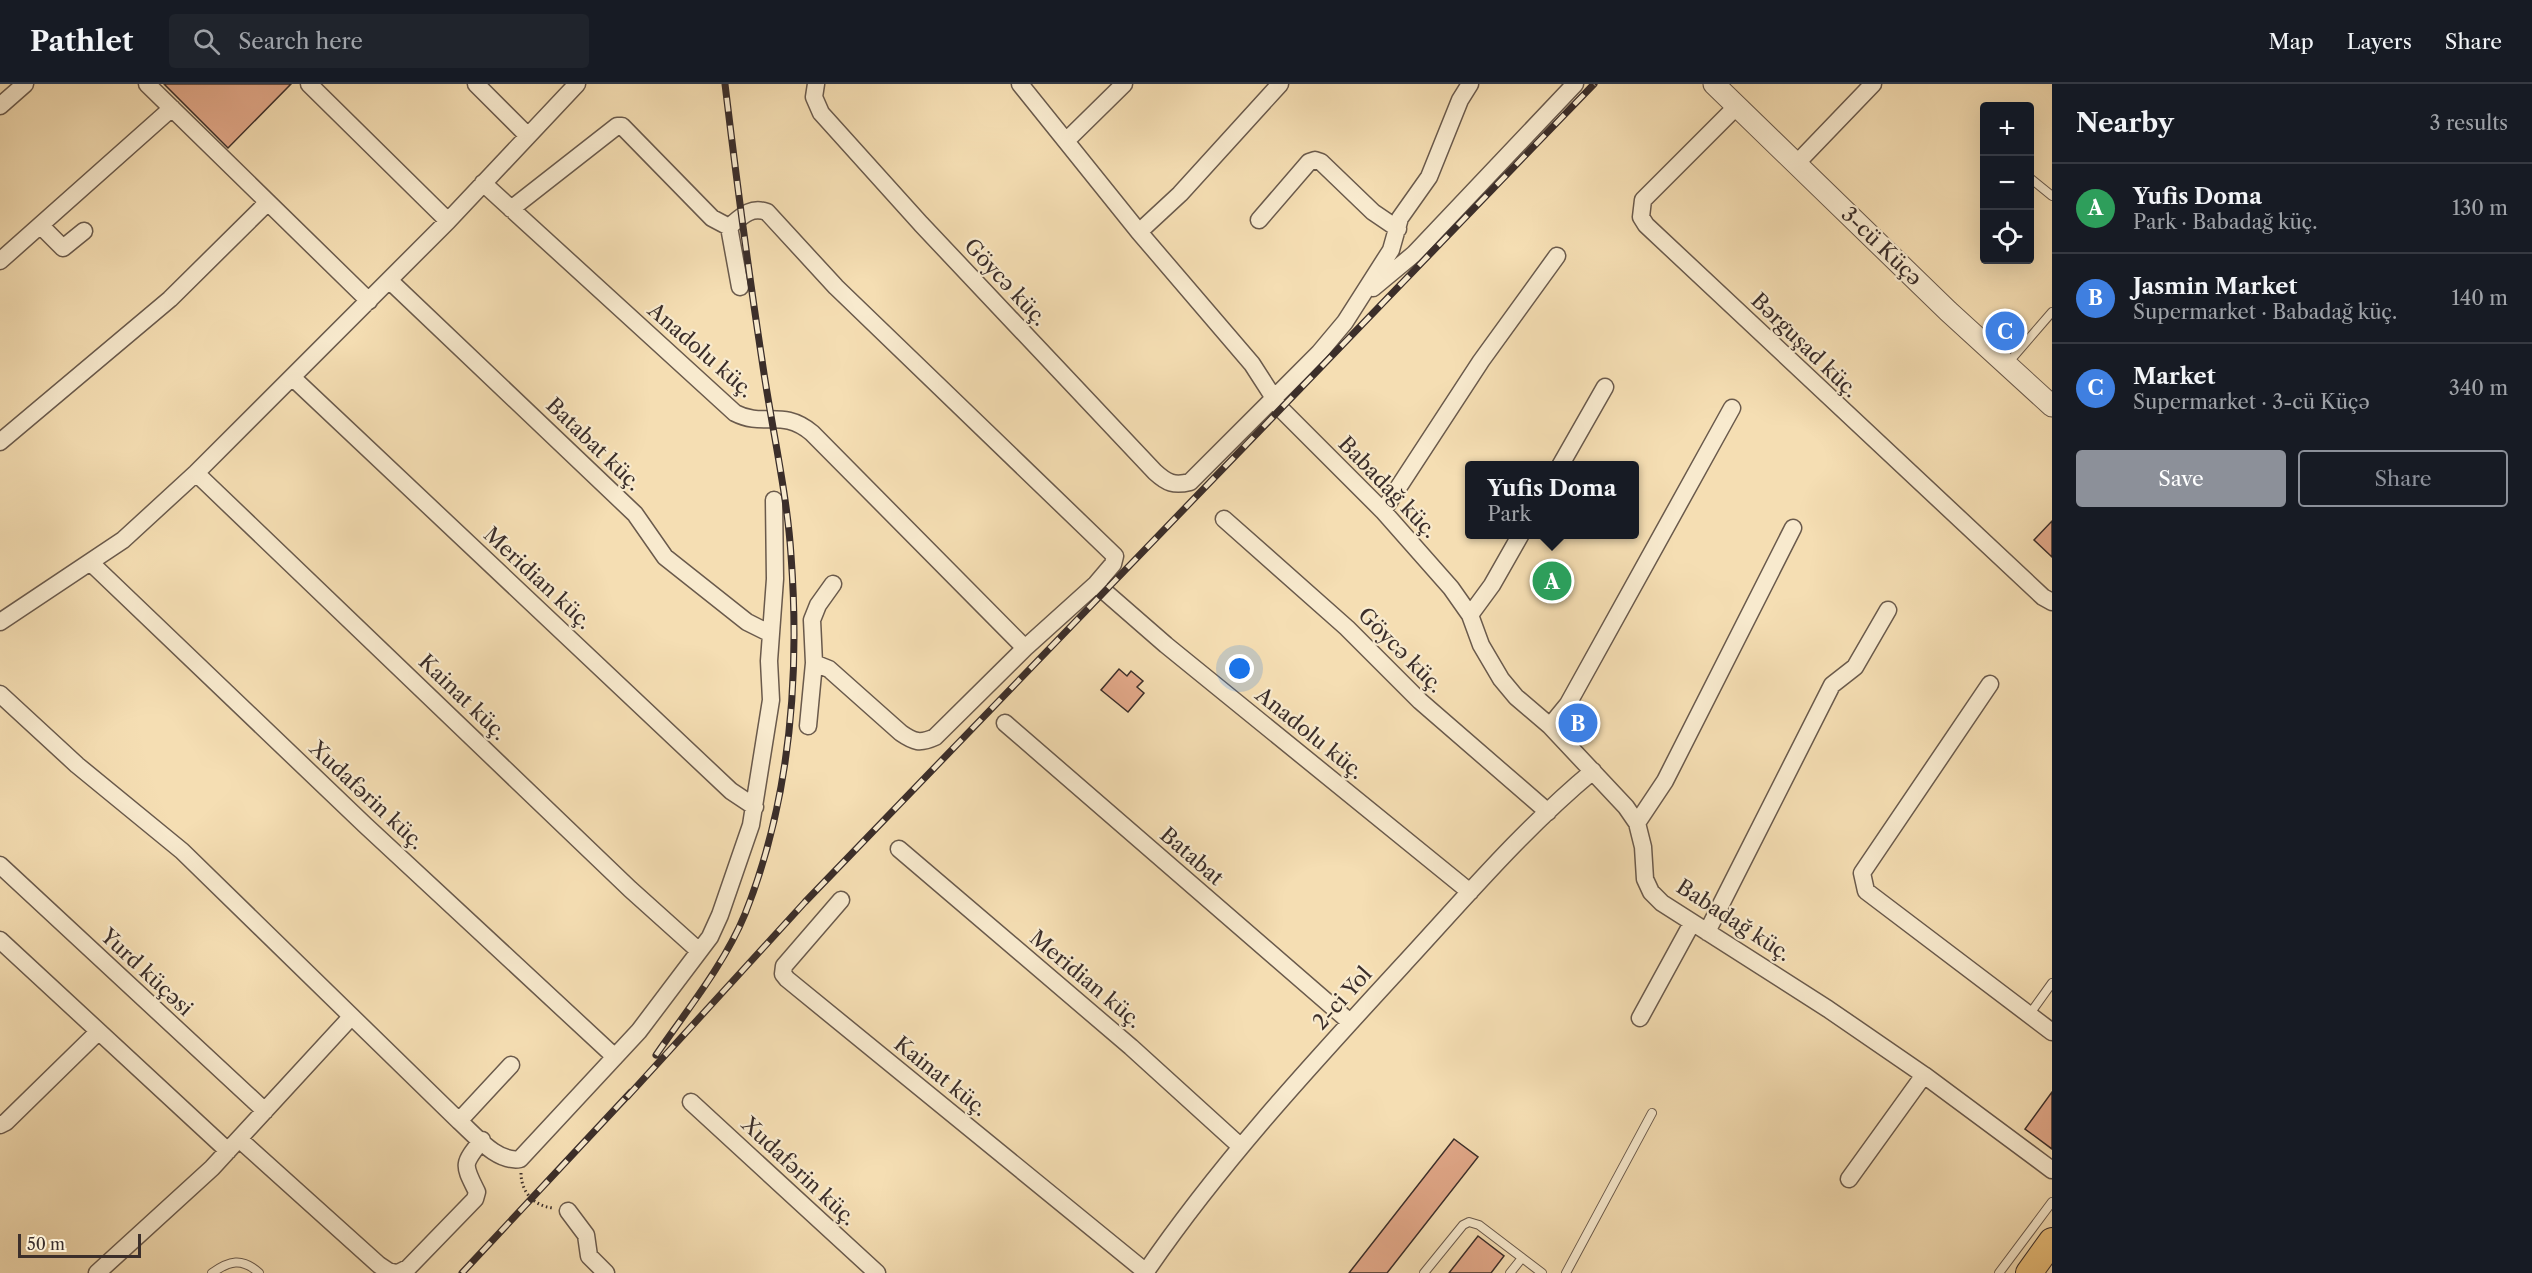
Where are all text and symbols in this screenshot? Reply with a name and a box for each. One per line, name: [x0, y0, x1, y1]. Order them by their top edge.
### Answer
search box: [169, 14, 589, 68]
text: Pathlet: [30, 24, 133, 58]
icon: search: [190, 25, 223, 58]
text: Search here: [238, 28, 363, 55]
text: Map: [2269, 29, 2314, 54]
text: Layers: [2347, 29, 2412, 54]
text: Share: [2445, 29, 2502, 54]
map controls: [1980, 102, 2034, 264]
button: +: [1980, 102, 2034, 156]
text: Nearby: [2076, 107, 2174, 139]
text: 3 results: [2430, 111, 2508, 135]
button: −: [1980, 156, 2034, 210]
text: Yufis Doma: [2133, 183, 2262, 210]
text: A: [2088, 196, 2103, 220]
text: 130 m: [2452, 196, 2508, 220]
street label: 3-cü Küçə: [1837, 201, 1927, 291]
button: locate: [1980, 210, 2034, 264]
text: Park · Babadağ küç.: [2133, 210, 2317, 234]
street label: Göycə küç.: [959, 233, 1053, 331]
text: Jasmin Market: [2133, 273, 2297, 300]
text: B: [2088, 286, 2103, 310]
text: 140 m: [2451, 286, 2508, 310]
street label: Bərguşad küç.: [1746, 288, 1864, 402]
street label: Anadolu küç.: [642, 297, 759, 403]
text: Supermarket · Babadağ küç.: [2133, 300, 2397, 324]
pin: C: [1986, 308, 2024, 354]
text: Market: [2133, 363, 2216, 390]
text: C: [2087, 376, 2104, 400]
text: 340 m: [2449, 376, 2508, 400]
text: Supermarket · 3-cü Küçə: [2133, 390, 2370, 414]
street label: Batabat küç.: [541, 392, 647, 496]
street label: Babadağ küç.: [1333, 431, 1443, 543]
button: Save: [2076, 450, 2286, 507]
button: Share: [2298, 450, 2508, 507]
popup: [1465, 461, 1639, 539]
text: Yufis Doma: [1488, 475, 1616, 502]
text: Park: [1488, 502, 1531, 526]
street label: Meridian küç.: [479, 522, 597, 634]
pin: A: [1532, 558, 1572, 604]
street label: Göycə küç.: [1353, 602, 1449, 698]
street label: Kainat küç.: [414, 649, 512, 745]
your location: [1225, 654, 1254, 683]
street label: Anadolu küç.: [1250, 681, 1369, 784]
pin: B: [1558, 700, 1598, 746]
street label: Xudafərin küç.: [304, 735, 430, 855]
street label: Batabat: [1155, 822, 1229, 891]
street label: Babadağ küç.: [1672, 874, 1796, 966]
street label: Yurd küçəsi: [95, 922, 198, 1021]
street label: Meridian küç.: [1025, 925, 1147, 1033]
street label: 2-ci Yol: [1307, 962, 1377, 1034]
street label: Kainat küç.: [889, 1031, 993, 1121]
street label: Xudafərin küç.: [736, 1111, 862, 1231]
scale bar: [18, 1231, 141, 1258]
text: 50 m: [27, 1234, 65, 1254]

